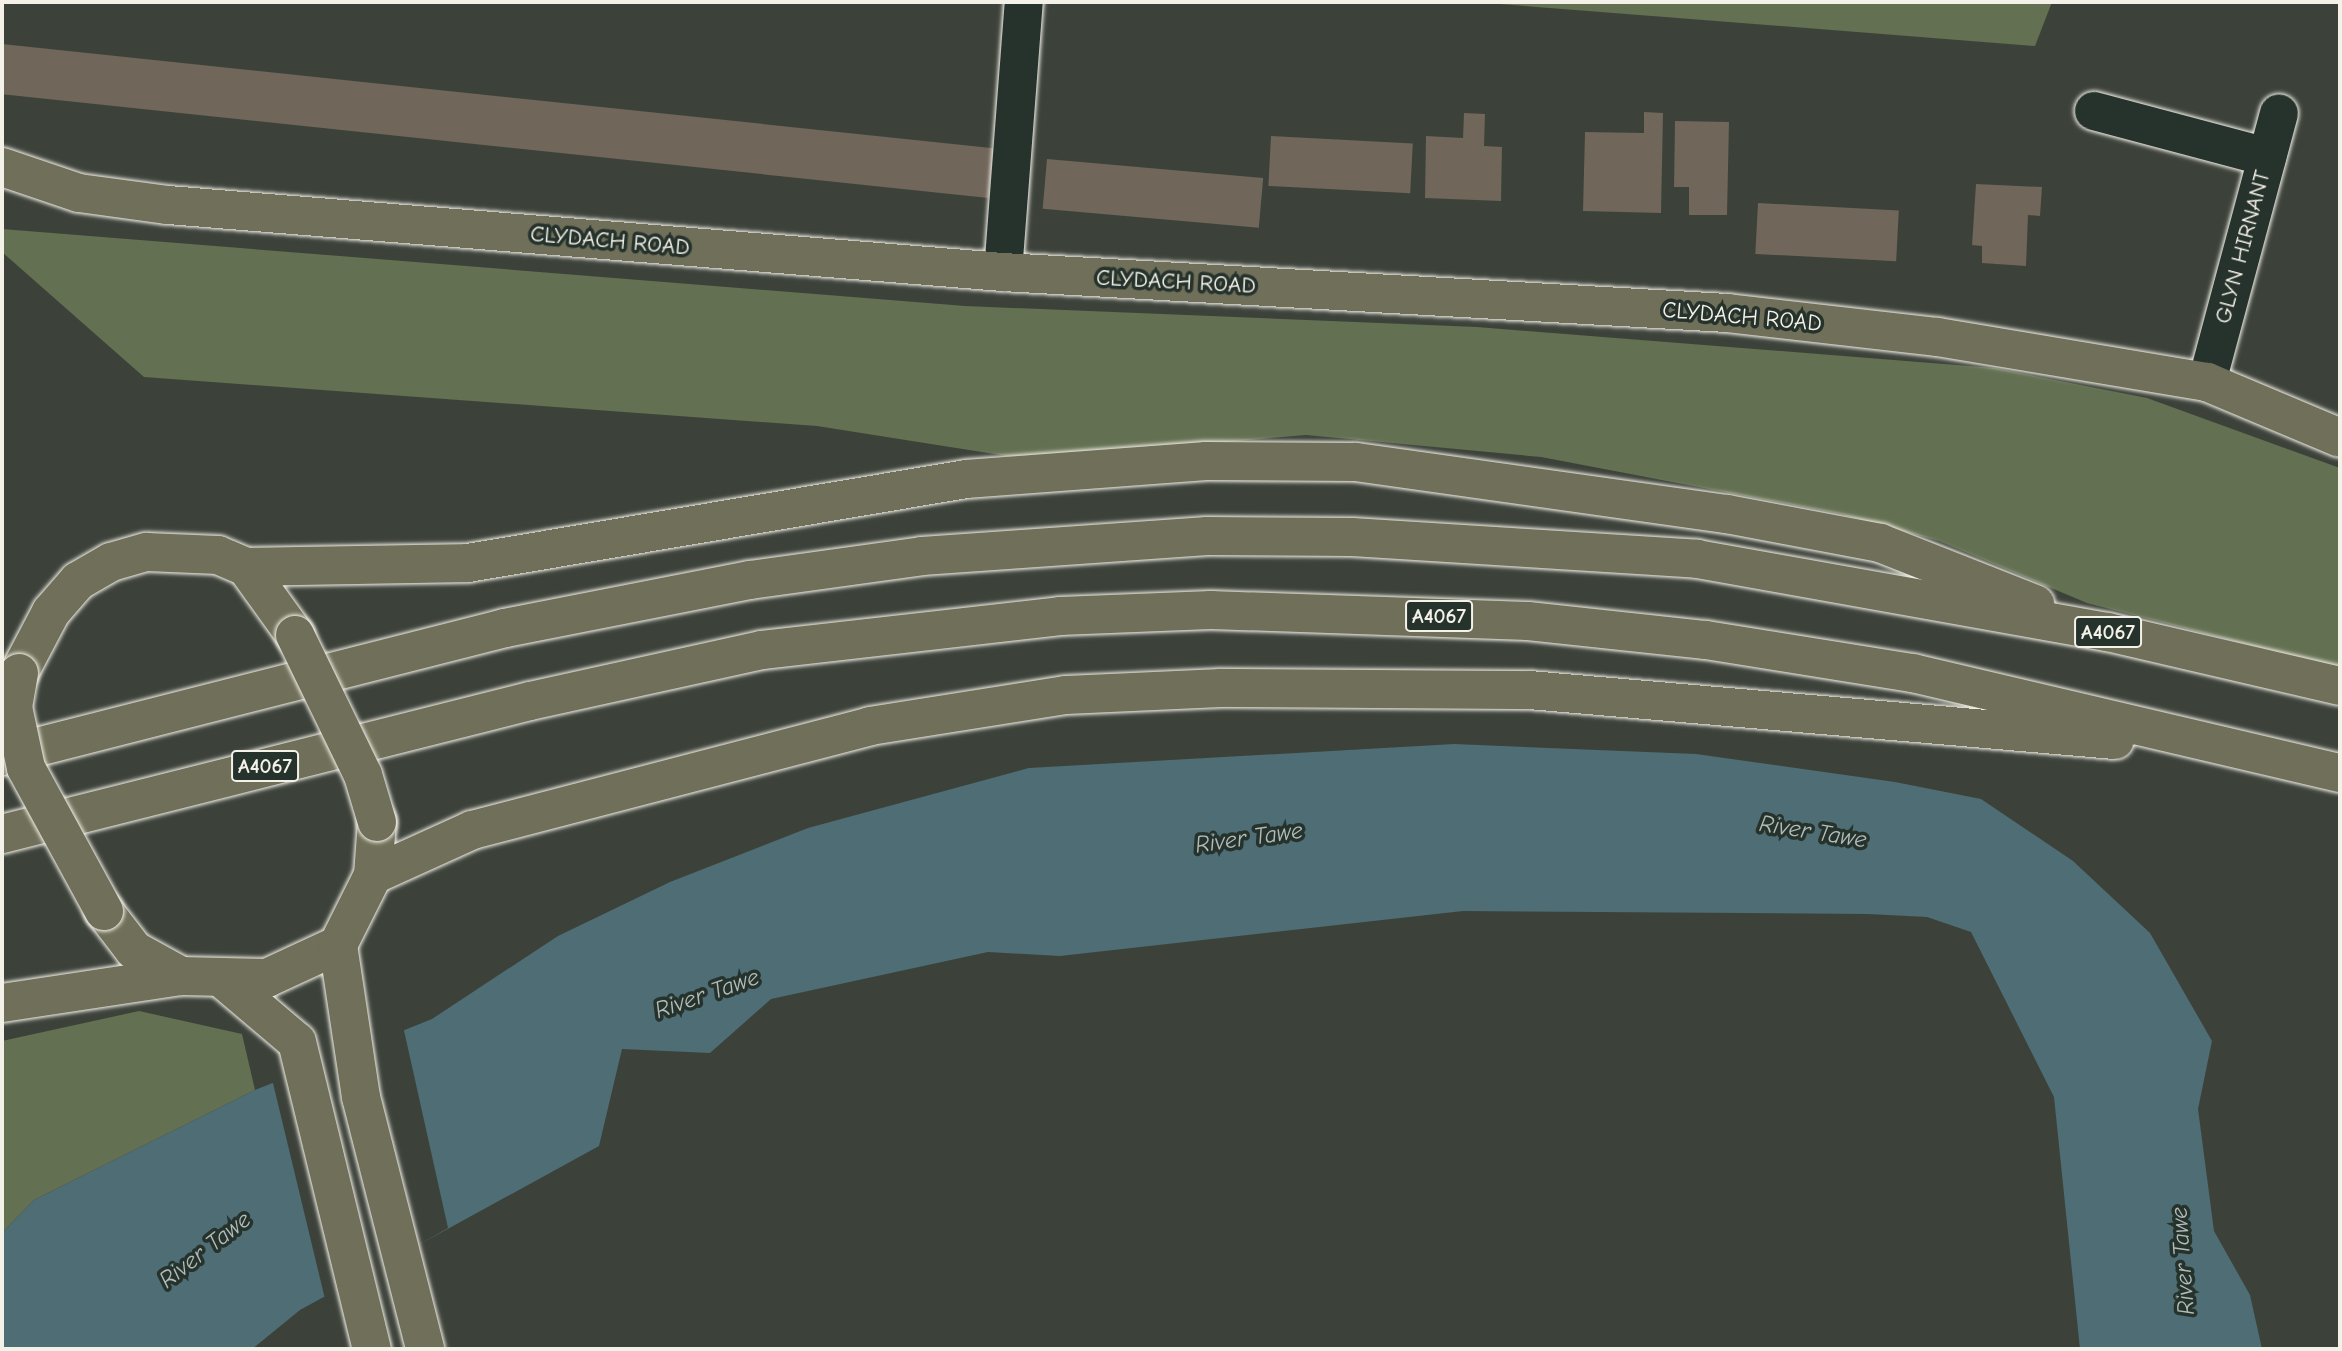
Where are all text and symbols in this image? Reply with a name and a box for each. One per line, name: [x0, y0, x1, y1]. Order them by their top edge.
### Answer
street label: GLYN HIRNANT: [2209, 167, 2277, 327]
street label: CLYDACH ROAD: [529, 220, 691, 262]
street label: CLYDACH ROAD: [1095, 264, 1257, 300]
street label: CLYDACH ROAD: [1661, 296, 1823, 338]
road number: A4067: [1404, 598, 1474, 634]
road number: A4067: [2073, 614, 2143, 650]
road number: A4067: [230, 748, 300, 784]
water label: River Tawe: [1757, 809, 1869, 855]
water label: River Tawe: [1193, 816, 1305, 860]
water label: River Tawe: [651, 963, 763, 1025]
water label: River Tawe: [153, 1205, 257, 1295]
water label: River Tawe: [2165, 1206, 2201, 1316]

